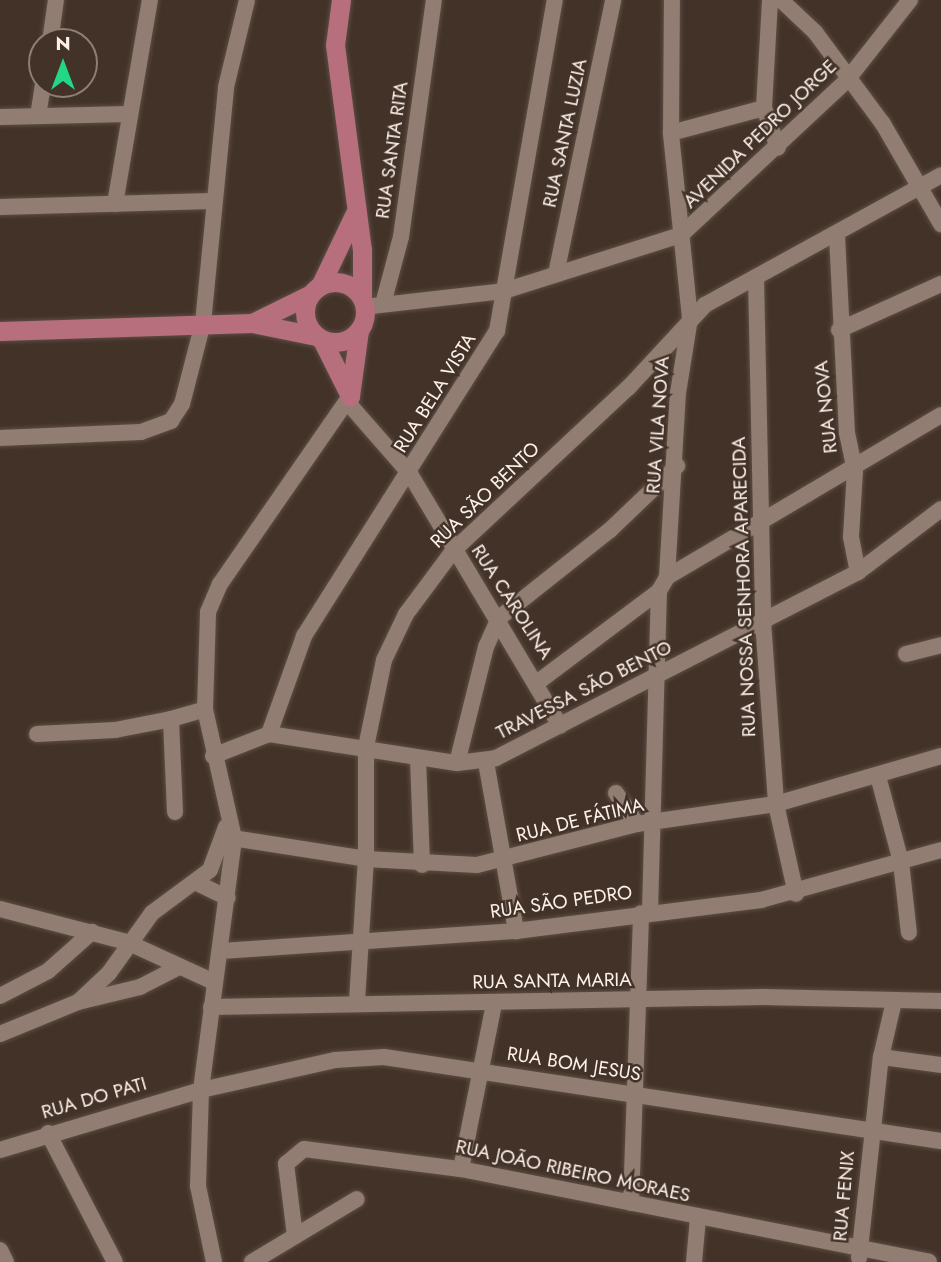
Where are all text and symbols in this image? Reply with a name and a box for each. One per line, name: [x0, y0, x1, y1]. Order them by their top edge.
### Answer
north arrow: [28, 28, 98, 98]
text: N: [55, 30, 71, 57]
street label: AVENIDA PEDRO JORGE: [679, 55, 841, 213]
street label: RUA SANTA LUZIA: [538, 56, 592, 210]
street label: RUA SANTA RITA: [371, 80, 413, 220]
street label: RUA BELA VISTA: [389, 329, 481, 457]
street label: RUA VILA NOVA: [642, 356, 674, 494]
street label: RUA NOVA: [810, 360, 842, 454]
street label: RUA NOSSA SENHORA APARECIDA: [727, 436, 761, 738]
street label: RUA SÃO BENTO: [426, 437, 544, 553]
street label: RUA CAROLINA: [466, 540, 558, 664]
street label: TRAVESSA SÃO BENTO: [492, 636, 676, 744]
street label: RUA DE FÁTIMA: [514, 793, 646, 847]
street label: RUA SÃO PEDRO: [488, 881, 634, 923]
street label: RUA SANTA MARIA: [472, 968, 632, 994]
street label: RUA BOM JESUS: [505, 1042, 643, 1086]
street label: RUA DO PATI: [39, 1072, 149, 1124]
street label: RUA JOÃO RIBEIRO MORAES: [454, 1135, 692, 1207]
street label: RUA FENIX: [829, 1150, 859, 1242]

